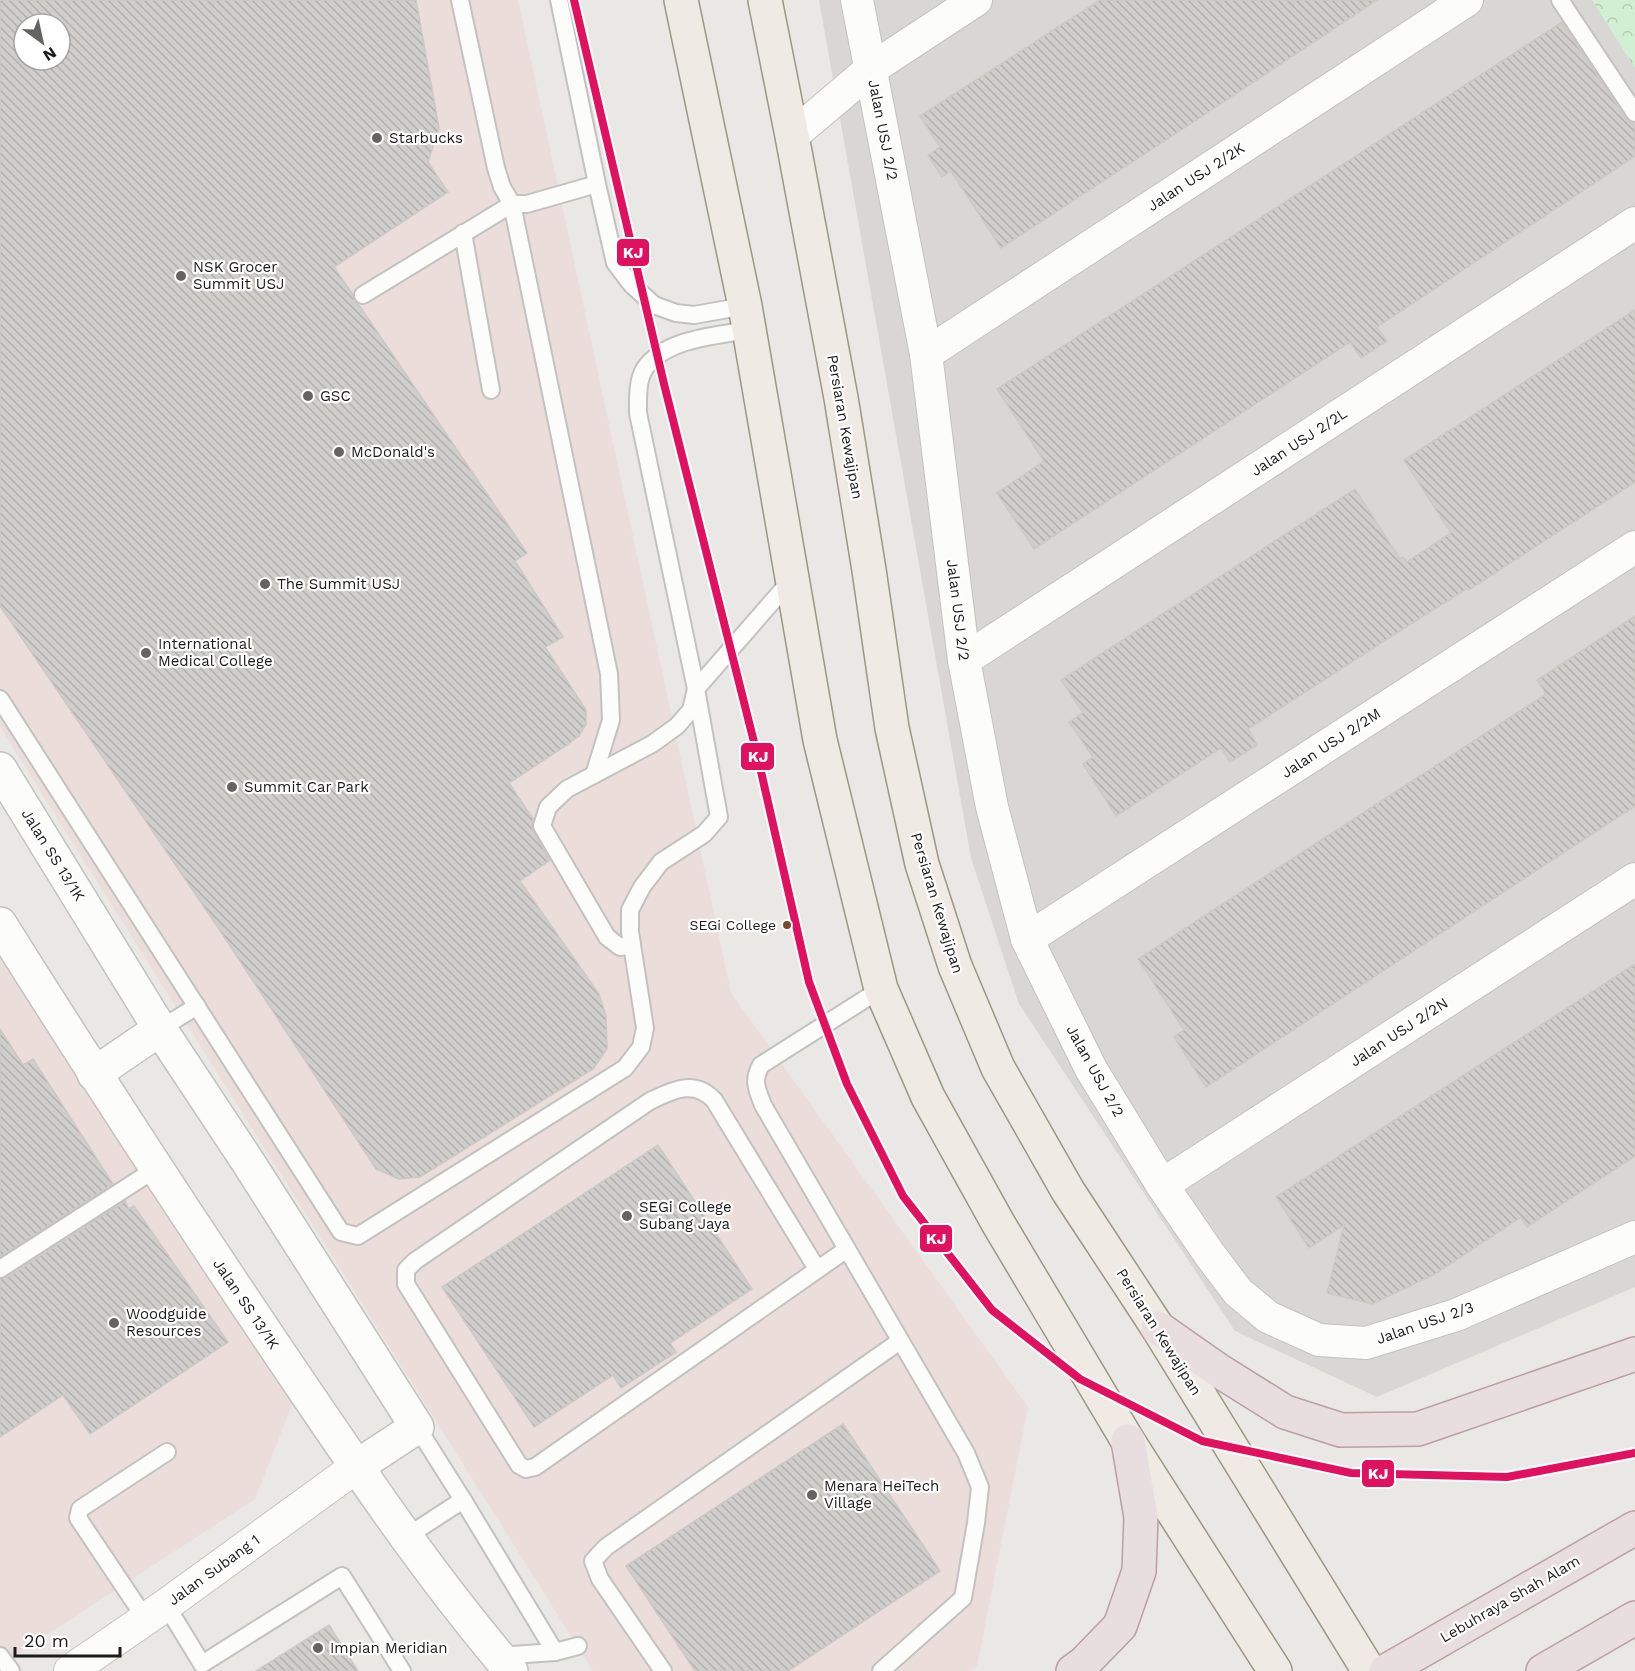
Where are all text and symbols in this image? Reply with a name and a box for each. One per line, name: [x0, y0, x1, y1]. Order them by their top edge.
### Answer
north arrow: [12, 12, 72, 72]
text: N: [40, 43, 60, 65]
street label: Jalan USJ 2/2: [864, 78, 902, 182]
place label: Starbucks: [389, 129, 463, 147]
marker: Starbucks: [370, 131, 384, 145]
street label: Jalan USJ 2/2K: [1144, 139, 1248, 215]
line badge: KJ: [616, 238, 650, 267]
text: KJ: [623, 243, 643, 262]
place label: NSK Grocer Summit USJ: [193, 258, 285, 293]
marker: NSK Grocer Summit USJ: [174, 269, 188, 283]
street label: Persiaran Kewajipan: [823, 353, 867, 501]
place label: GSC: [320, 387, 351, 405]
marker: GSC: [301, 389, 315, 403]
street label: Jalan USJ 2/2L: [1248, 404, 1350, 480]
place label: McDonald's: [351, 443, 435, 461]
marker: McDonald's: [332, 445, 346, 459]
street label: Jalan USJ 2/2: [943, 558, 973, 662]
place label: The Summit USJ: [277, 575, 400, 593]
marker: The Summit USJ: [258, 577, 272, 591]
place label: International Medical College: [158, 635, 273, 670]
marker: International Medical College: [139, 646, 153, 660]
street label: Jalan USJ 2/2M: [1278, 704, 1384, 782]
line badge: KJ: [740, 742, 775, 771]
text: KJ: [748, 747, 768, 766]
place label: Summit Car Park: [244, 778, 369, 796]
marker: Summit Car Park: [225, 780, 239, 794]
street label: Jalan SS 13/1K: [18, 806, 89, 904]
street label: Persiaran Kewajipan: [907, 830, 967, 976]
place label: SEGi College: [689, 917, 776, 933]
marker: SEGi College: [781, 919, 793, 931]
street label: Jalan USJ 2/2N: [1347, 994, 1451, 1070]
street label: Jalan USJ 2/2: [1062, 1022, 1128, 1120]
place label: SEGi College Subang Jaya: [639, 1198, 732, 1233]
marker: SEGi College Subang Jaya: [620, 1209, 634, 1223]
line badge: KJ: [919, 1224, 953, 1253]
text: KJ: [926, 1229, 946, 1248]
street label: Jalan SS 13/1K: [209, 1255, 283, 1353]
street label: Persiaran Kewajipan: [1113, 1265, 1205, 1399]
street label: Jalan USJ 2/3: [1374, 1298, 1476, 1348]
place label: Woodguide Resources: [126, 1305, 207, 1340]
marker: Woodguide Resources: [107, 1316, 121, 1330]
line badge: KJ: [1361, 1459, 1395, 1488]
text: KJ: [1368, 1464, 1388, 1483]
place label: Menara HeiTech Village: [824, 1477, 939, 1512]
marker: Menara HeiTech Village: [805, 1488, 819, 1502]
street label: Jalan Subang 1: [165, 1531, 263, 1609]
street label: Lebuhraya Shah Alam: [1437, 1552, 1583, 1646]
scale bar: [15, 1620, 120, 1658]
text: 20 m: [24, 1630, 69, 1651]
place label: Impian Meridian: [330, 1639, 448, 1657]
marker: Impian Meridian: [311, 1641, 325, 1655]

